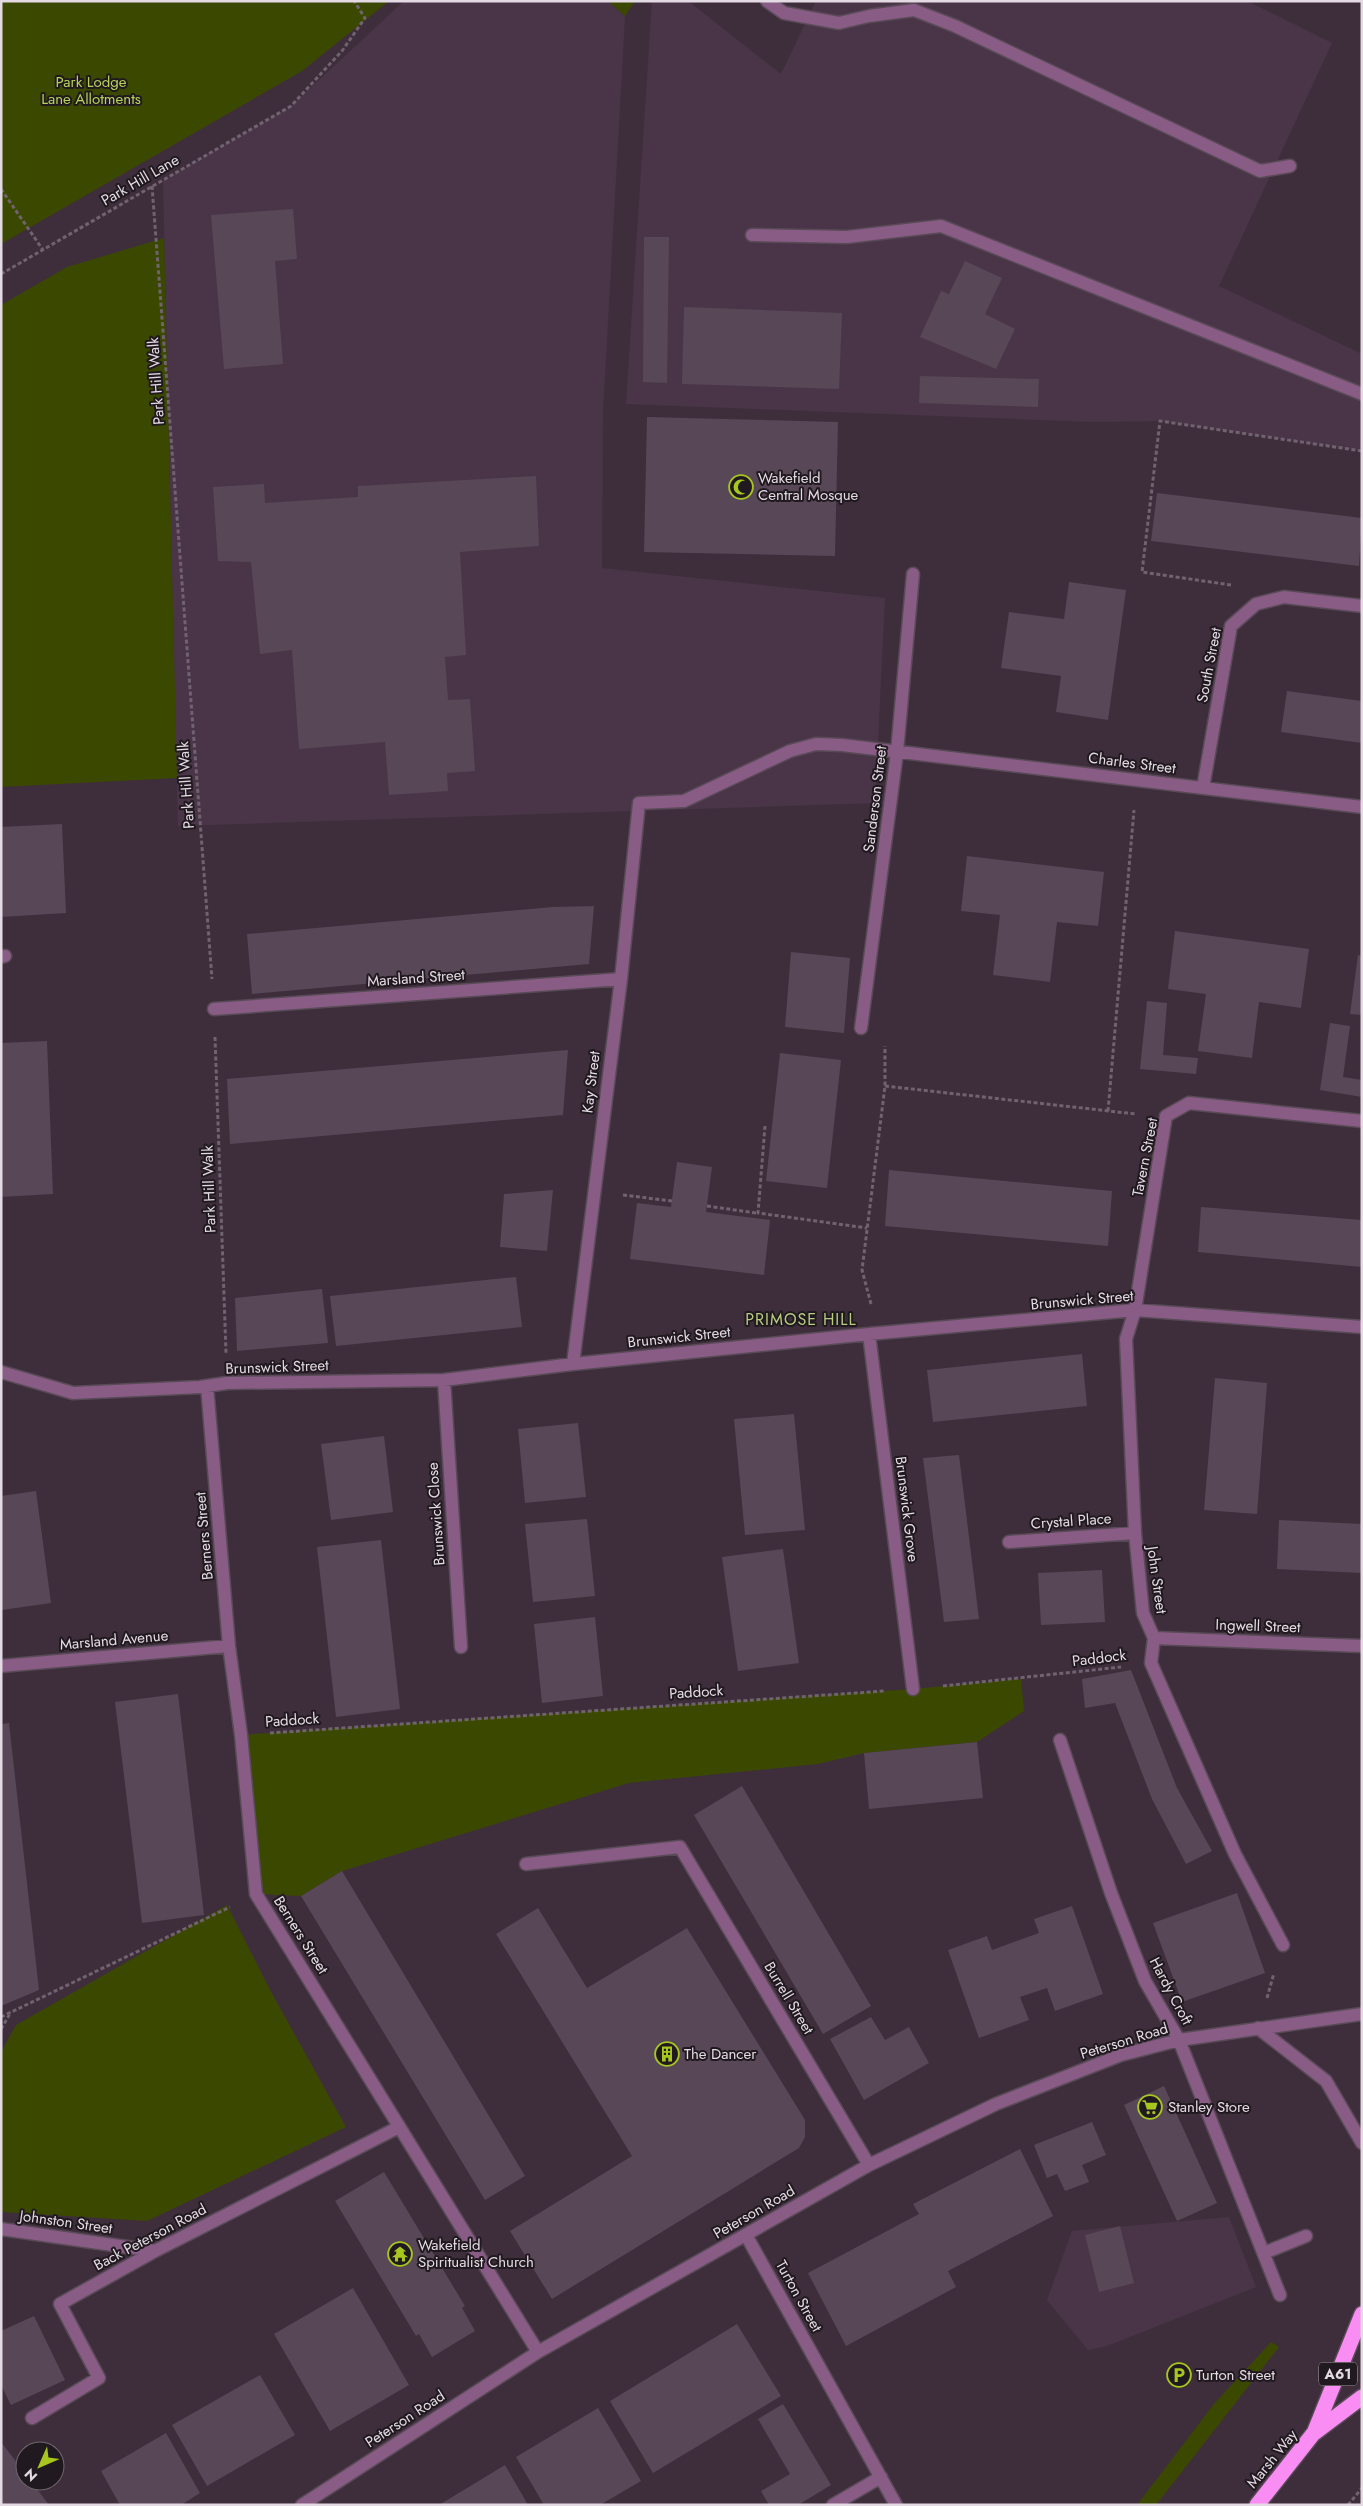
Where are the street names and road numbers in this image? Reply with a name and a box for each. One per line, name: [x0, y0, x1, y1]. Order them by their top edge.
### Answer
street label: Park Hill Lane: [97, 149, 183, 211]
street label: Park Hill Walk: [142, 336, 170, 426]
street label: South Street: [1191, 625, 1227, 704]
street label: Park Hill Walk: [172, 740, 200, 830]
street label: Sanderson Street: [858, 744, 892, 854]
street label: Charles Street: [1087, 747, 1177, 779]
street label: Marsland Street: [366, 964, 466, 992]
street label: Kay Street: [576, 1049, 606, 1114]
street label: Tavern Street: [1127, 1115, 1164, 1198]
street label: Park Hill Walk: [196, 1144, 222, 1233]
street label: Brunswick Street: [1030, 1285, 1135, 1315]
street label: Brunswick Street: [626, 1321, 732, 1353]
street label: Brunswick Street: [225, 1354, 329, 1380]
street label: Brunswick Grove: [890, 1455, 924, 1563]
street label: Brunswick Close: [421, 1461, 451, 1566]
street label: Berners Street: [189, 1491, 219, 1581]
street label: Crystal Place: [1030, 1507, 1112, 1535]
street label: John Street: [1141, 1543, 1173, 1616]
street label: Ingwell Street: [1215, 1614, 1301, 1638]
street label: Marsland Avenue: [59, 1624, 169, 1656]
street label: Paddock: [1071, 1644, 1128, 1672]
street label: Paddock: [668, 1679, 724, 1705]
street label: Paddock: [264, 1707, 320, 1733]
street label: Berners Street: [268, 1892, 334, 1979]
street label: Hardy Croft: [1144, 1953, 1198, 2029]
street label: Burrell Street: [759, 1958, 820, 2039]
street label: Peterson Road: [1077, 2017, 1171, 2065]
street label: Peterson Road: [709, 2180, 799, 2244]
street label: Back Peterson Road: [90, 2198, 210, 2276]
street label: Johnston Street: [16, 2204, 114, 2239]
street label: Turton Street: [770, 2256, 828, 2336]
road number: A61: [1319, 2362, 1357, 2386]
street label: Peterson Road: [361, 2385, 449, 2453]
street label: Marsh Way: [1241, 2425, 1303, 2493]

